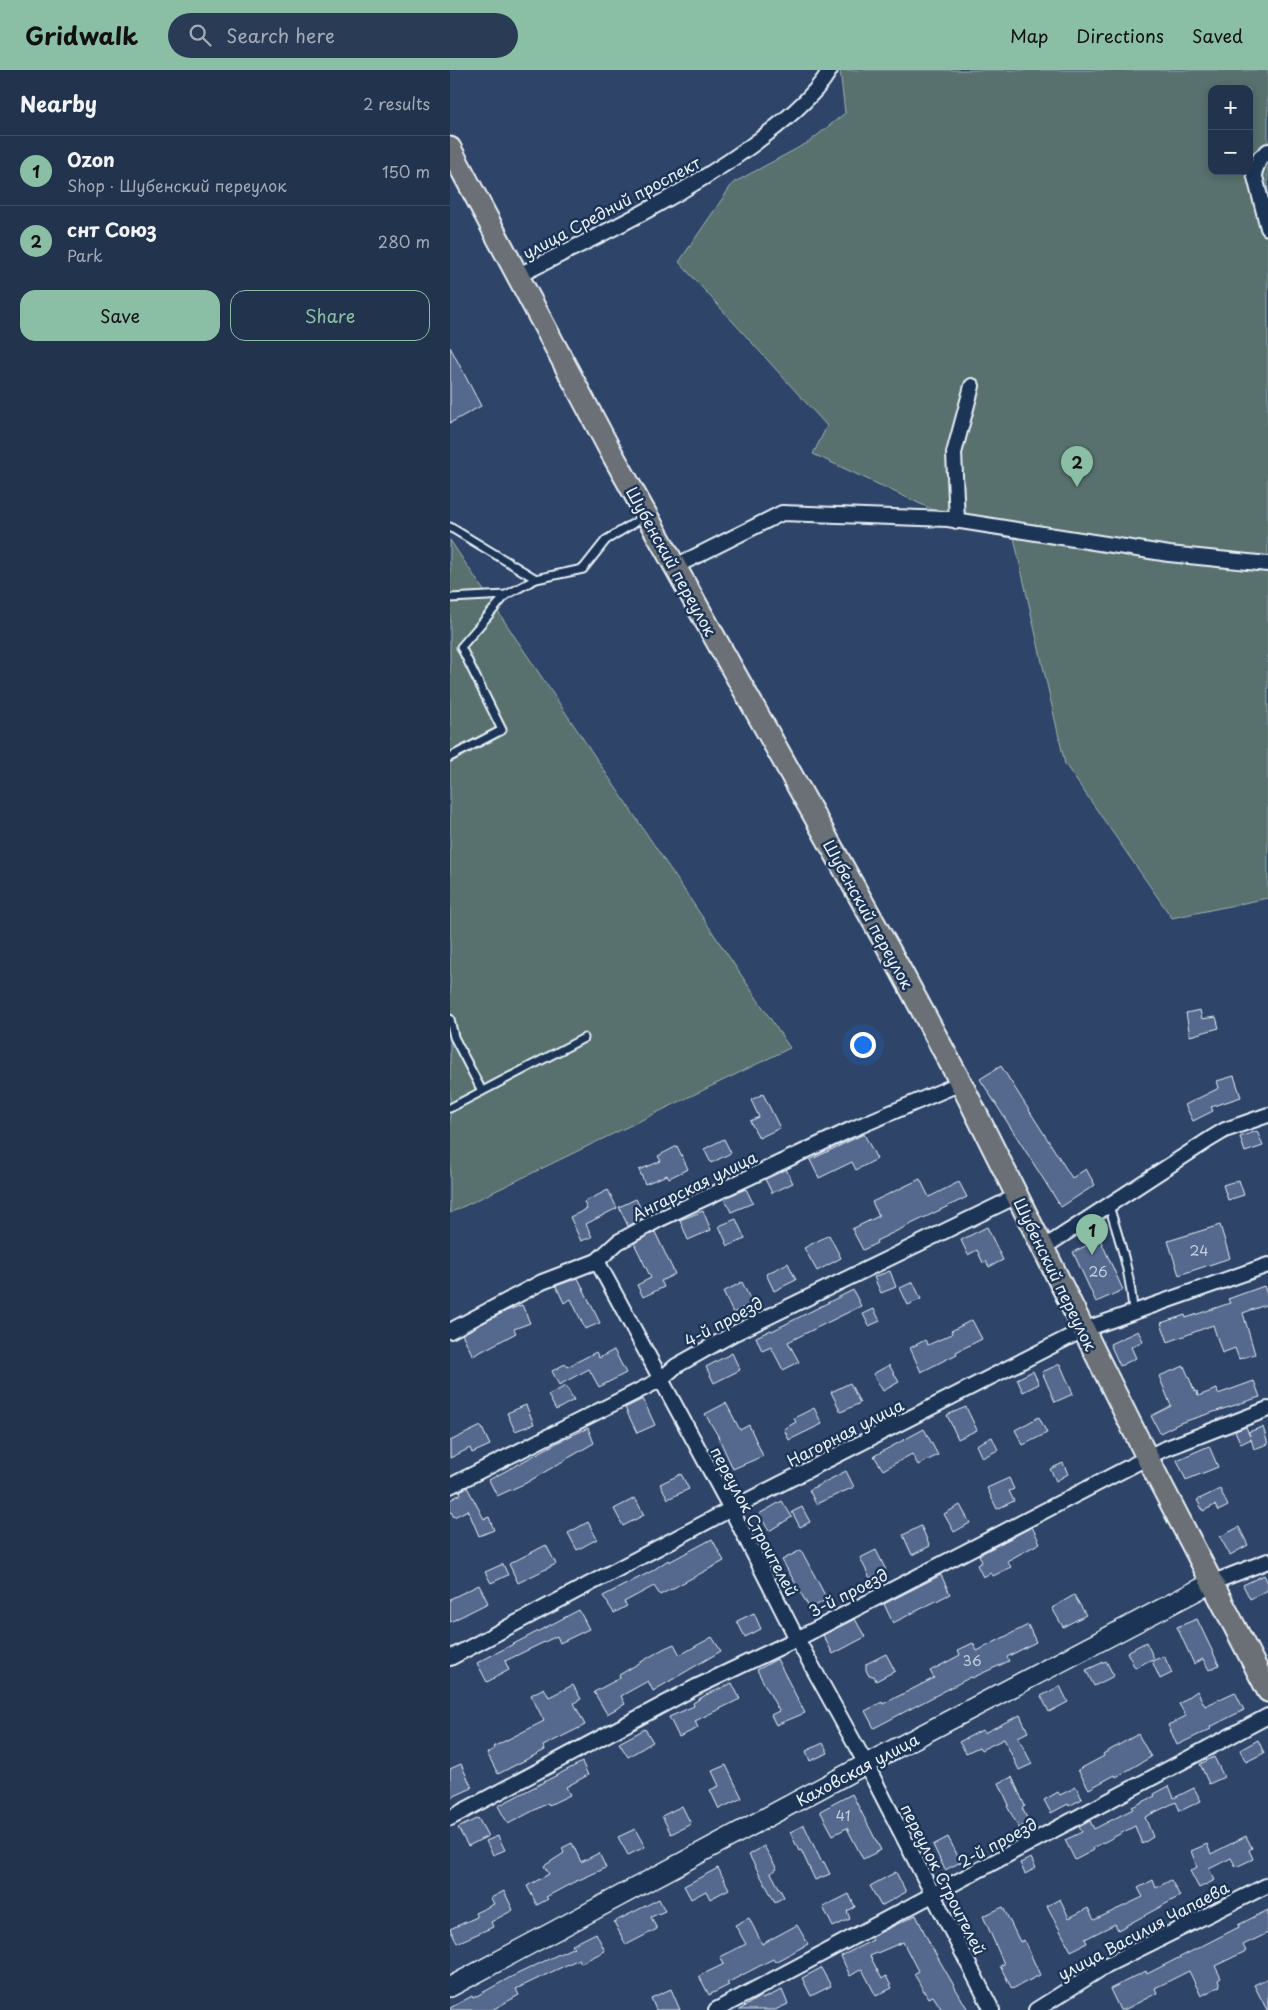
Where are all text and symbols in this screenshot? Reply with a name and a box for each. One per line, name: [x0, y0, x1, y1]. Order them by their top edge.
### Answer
search box: [168, 13, 518, 58]
text: Gridwalk: [25, 17, 138, 53]
icon: search: [186, 21, 214, 49]
text: Search here: [226, 21, 335, 49]
text: Map: [1010, 22, 1048, 49]
text: Directions: [1076, 22, 1164, 49]
text: Saved: [1192, 22, 1243, 49]
map controls: [1208, 85, 1253, 175]
button: +: [1208, 85, 1253, 130]
text: Nearby: [20, 87, 97, 119]
text: 2 results: [363, 91, 430, 115]
button: −: [1208, 130, 1253, 175]
text: Ozon: [67, 145, 115, 173]
street label: улица Средний проспект: [518, 150, 704, 264]
text: 1: [32, 159, 40, 183]
text: 150 m: [382, 159, 430, 183]
text: Shop · Шубенский переулок: [67, 173, 287, 197]
text: снт Союз: [67, 215, 157, 243]
text: 2: [30, 229, 42, 253]
text: 280 m: [378, 229, 430, 253]
text: Park: [67, 243, 103, 267]
button: Save: [20, 290, 220, 341]
button: Share: [230, 290, 430, 341]
pin: 2: [1061, 446, 1093, 487]
street label: Шубенский переулок: [621, 482, 723, 640]
street label: Шубенский переулок: [818, 835, 920, 993]
your location: [850, 1032, 876, 1058]
street label: Ангарская улица: [627, 1144, 761, 1226]
street label: Шубенский переулок: [1009, 1194, 1104, 1355]
pin: 1: [1076, 1214, 1108, 1255]
house number: 24: [1190, 1240, 1208, 1261]
house number: 26: [1088, 1261, 1108, 1282]
street label: 4-й проезд: [679, 1290, 767, 1352]
street label: Нагорная улица: [782, 1392, 908, 1472]
street label: переулок Строителей: [705, 1442, 805, 1600]
street label: 3-й проезд: [804, 1562, 892, 1622]
house number: 36: [962, 1650, 982, 1671]
street label: Каховская улица: [791, 1727, 923, 1811]
street label: переулок Строителей: [895, 1799, 993, 1959]
house number: 41: [836, 1805, 850, 1826]
street label: 2-й проезд: [953, 1811, 1041, 1873]
street label: улица Василия Чапаева: [1053, 1875, 1233, 1985]

